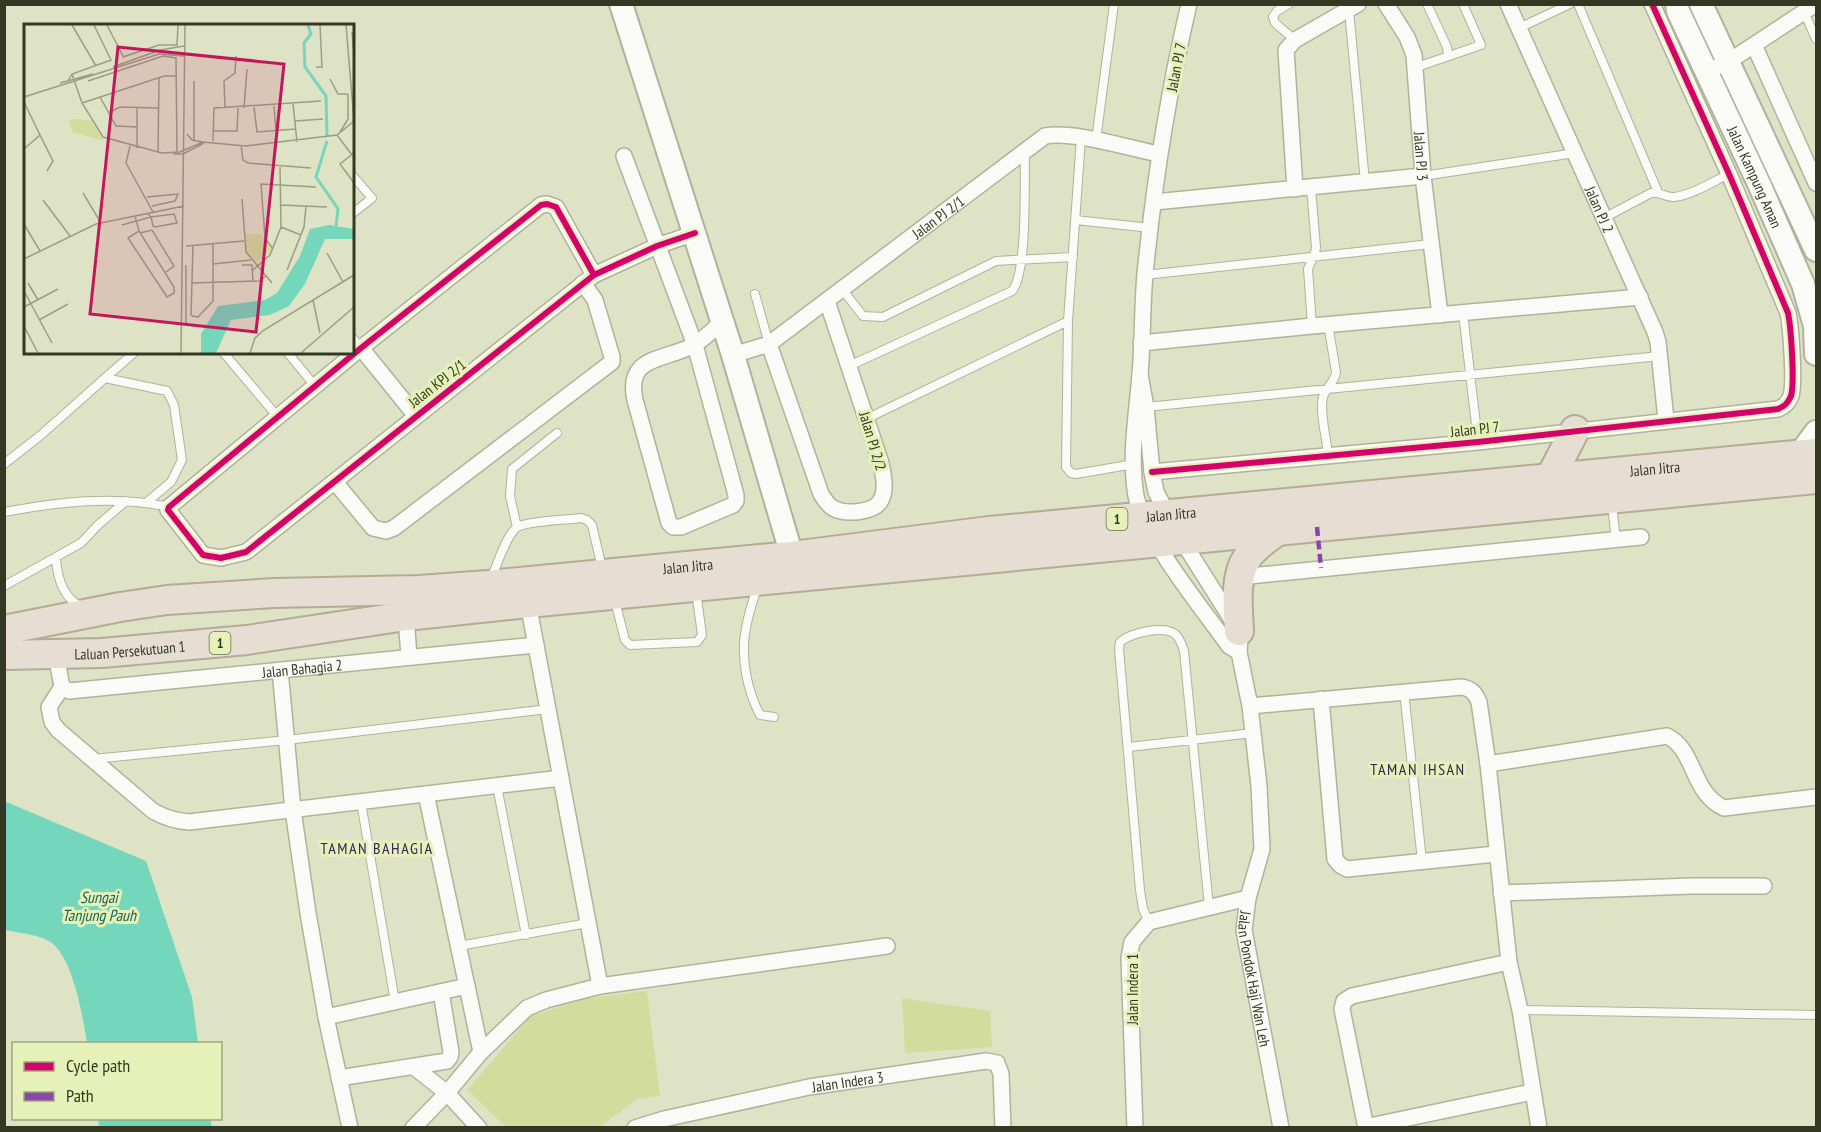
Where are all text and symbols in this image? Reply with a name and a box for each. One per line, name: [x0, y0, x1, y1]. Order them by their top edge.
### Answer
inset map: [24, 24, 354, 354]
street label: Jalan PJ 7: [1162, 41, 1190, 94]
street label: Jalan Kampung Aman: [1723, 122, 1787, 231]
street label: Jalan PJ 3: [1410, 130, 1433, 182]
street label: Jalan PJ 2: [1581, 182, 1619, 236]
street label: Jalan PJ 2/1: [907, 191, 968, 243]
street label: Jalan KPJ 2/1: [404, 355, 470, 412]
street label: Jalan PJ 2/2: [855, 408, 891, 473]
street label: Jalan PJ 7: [1449, 417, 1500, 441]
street label: Jalan Jitra: [1628, 456, 1681, 480]
street label: Jalan Jitra: [1144, 502, 1197, 526]
road number: 1: [1106, 508, 1128, 530]
street label: Jalan Jitra: [661, 554, 714, 578]
road number: 1: [210, 632, 230, 654]
street label: Laluan Persekutuan 1: [74, 636, 186, 663]
street label: Jalan Bahagia 2: [260, 655, 343, 682]
district label: TAMAN IHSAN: [1370, 759, 1466, 779]
district label: TAMAN BAHAGIA: [320, 838, 434, 858]
water label: Sungai Tanjung Pauh: [62, 887, 137, 925]
street label: Jalan Pondok Haji Wan Leh: [1235, 909, 1275, 1048]
street label: Jalan Indera 1: [1123, 953, 1142, 1026]
legend: [12, 1042, 222, 1120]
text: Cycle path: [66, 1054, 130, 1077]
street label: Jalan Indera 3: [810, 1067, 885, 1096]
text: Path: [66, 1084, 94, 1107]

